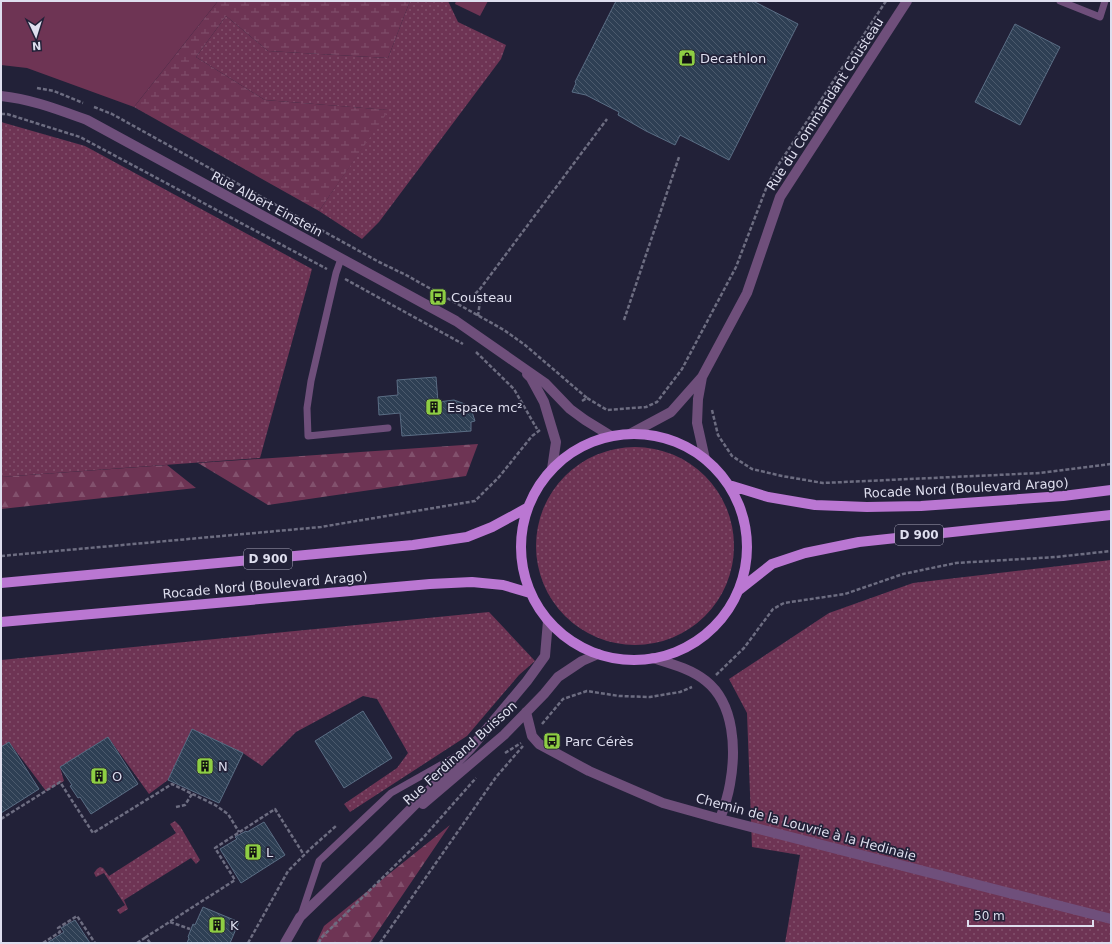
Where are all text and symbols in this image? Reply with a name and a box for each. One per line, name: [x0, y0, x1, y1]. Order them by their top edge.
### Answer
street label: Rue du Commandant Cousteau: [763, 15, 887, 193]
north arrow: [16, 16, 56, 56]
text: N: [32, 39, 42, 52]
shop icon: Decathlon: [677, 48, 697, 68]
place label: Decathlon: [700, 51, 766, 66]
street label: Rue Albert Einstein: [209, 168, 325, 240]
bus stop icon: Cousteau: [428, 287, 448, 307]
place label: Cousteau: [451, 290, 512, 305]
building icon: Espace mc²: [424, 397, 444, 417]
place label: Espace mc²: [447, 400, 523, 415]
street label: Rocade Nord (Boulevard Arago): [863, 475, 1069, 501]
road number: D 900: [895, 525, 943, 545]
road number: D 900: [244, 549, 292, 569]
street label: Rocade Nord (Boulevard Arago): [162, 569, 368, 601]
street label: Rue Ferdinand Buisson: [400, 698, 520, 808]
bus stop icon: Parc Cérès: [542, 731, 562, 751]
place label: Parc Cérès: [565, 734, 634, 749]
building icon: N: [195, 756, 215, 776]
place label: N: [218, 759, 228, 774]
building icon: O: [89, 766, 109, 786]
place label: O: [112, 769, 122, 784]
street label: Chemin de la Louvrie à la Hedinaie: [694, 790, 918, 864]
building icon: L: [243, 842, 263, 862]
place label: L: [266, 845, 274, 860]
scale bar: [968, 902, 1093, 928]
text: 50 m: [974, 909, 1005, 923]
building icon: K: [207, 915, 227, 935]
place label: K: [230, 918, 239, 933]

